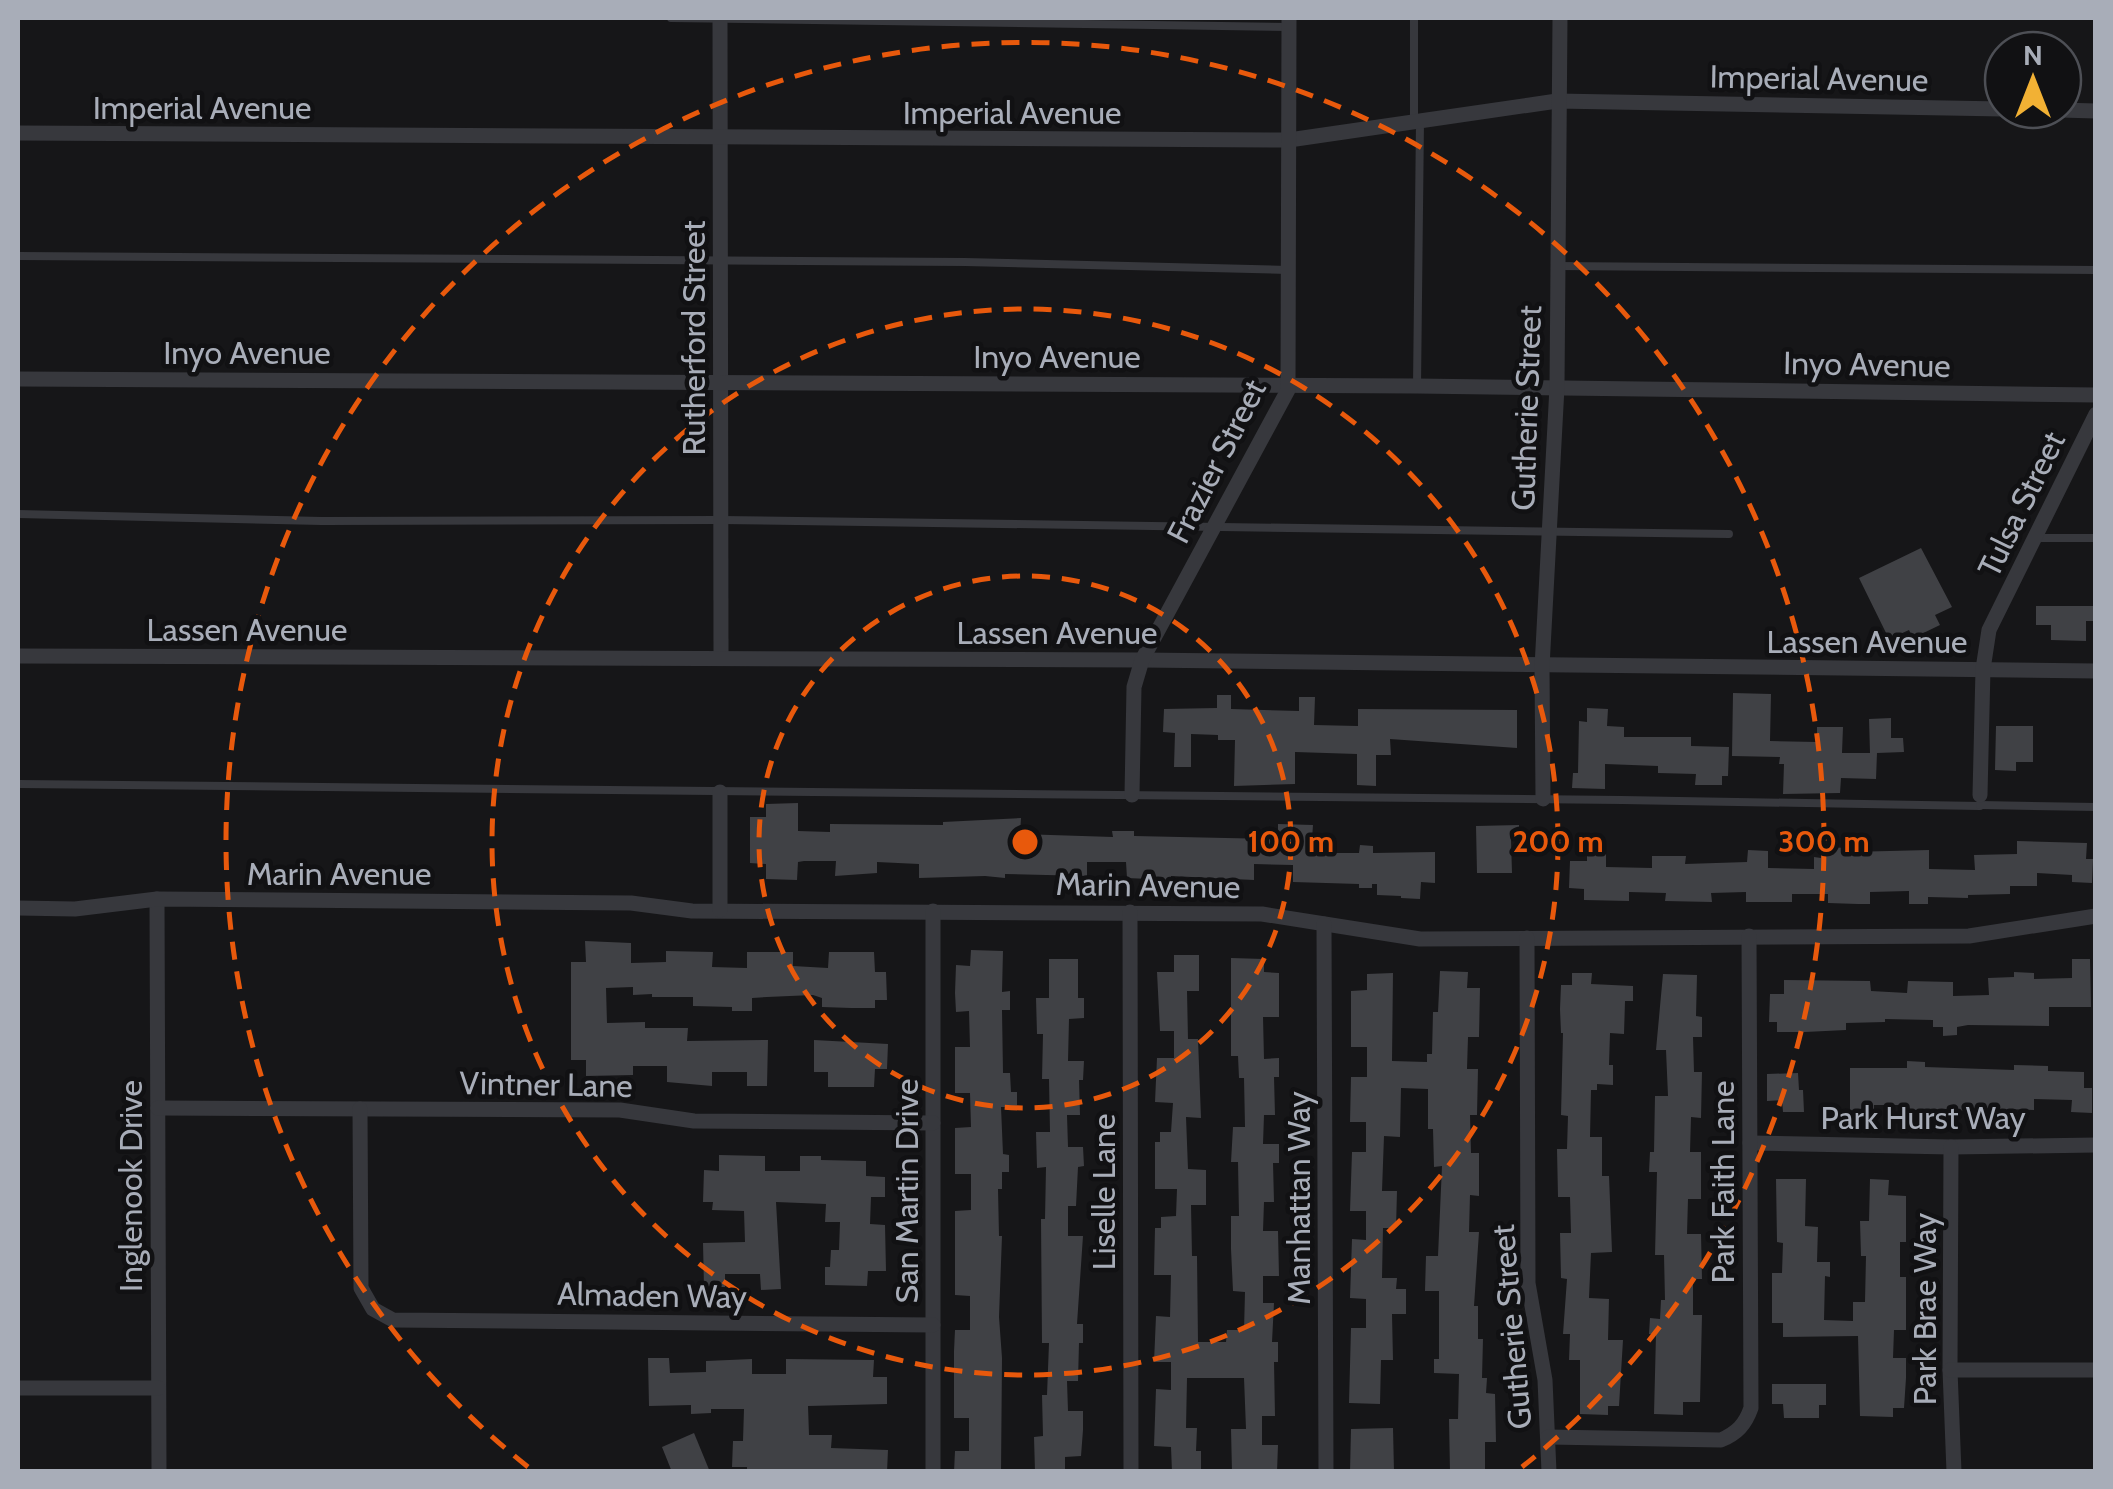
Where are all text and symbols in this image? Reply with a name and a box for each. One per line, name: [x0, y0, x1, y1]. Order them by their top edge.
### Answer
north arrow: [1983, 30, 2083, 130]
text: N: [2023, 38, 2043, 72]
street label: Imperial Avenue: [1709, 57, 1929, 99]
street label: Imperial Avenue: [93, 88, 311, 127]
street label: Imperial Avenue: [903, 93, 1121, 132]
street label: Rutherford Street: [674, 220, 713, 456]
street label: Gutherie Street: [1503, 305, 1549, 511]
street label: Inyo Avenue: [163, 333, 331, 372]
street label: Inyo Avenue: [973, 337, 1141, 376]
street label: Inyo Avenue: [1783, 343, 1951, 385]
street label: Frazier Street: [1158, 373, 1274, 549]
street label: Tulsa Street: [1969, 425, 2073, 583]
street label: Lassen Avenue: [147, 610, 347, 649]
street label: Lassen Avenue: [957, 613, 1157, 652]
street label: Lassen Avenue: [1767, 622, 1967, 661]
text: 100 m: [1248, 823, 1334, 860]
text: 200 m: [1512, 823, 1604, 860]
text: 300 m: [1778, 823, 1870, 860]
centre of rings: [1007, 824, 1043, 860]
street label: Marin Avenue: [247, 854, 431, 893]
street label: Marin Avenue: [1055, 864, 1241, 906]
street label: Vintner Lane: [459, 1063, 633, 1105]
street label: San Martin Drive: [887, 1079, 926, 1303]
street label: Inglenook Drive: [111, 1080, 150, 1292]
street label: Park Faith Lane: [1703, 1081, 1742, 1283]
street label: Manhattan Way: [1279, 1091, 1318, 1305]
street label: Park Hurst Way: [1820, 1098, 2026, 1137]
street label: Liselle Lane: [1084, 1114, 1123, 1270]
street label: Park Brae Way: [1905, 1213, 1944, 1405]
street label: Gutherie Street: [1483, 1223, 1539, 1431]
street label: Almaden Way: [557, 1274, 747, 1316]

